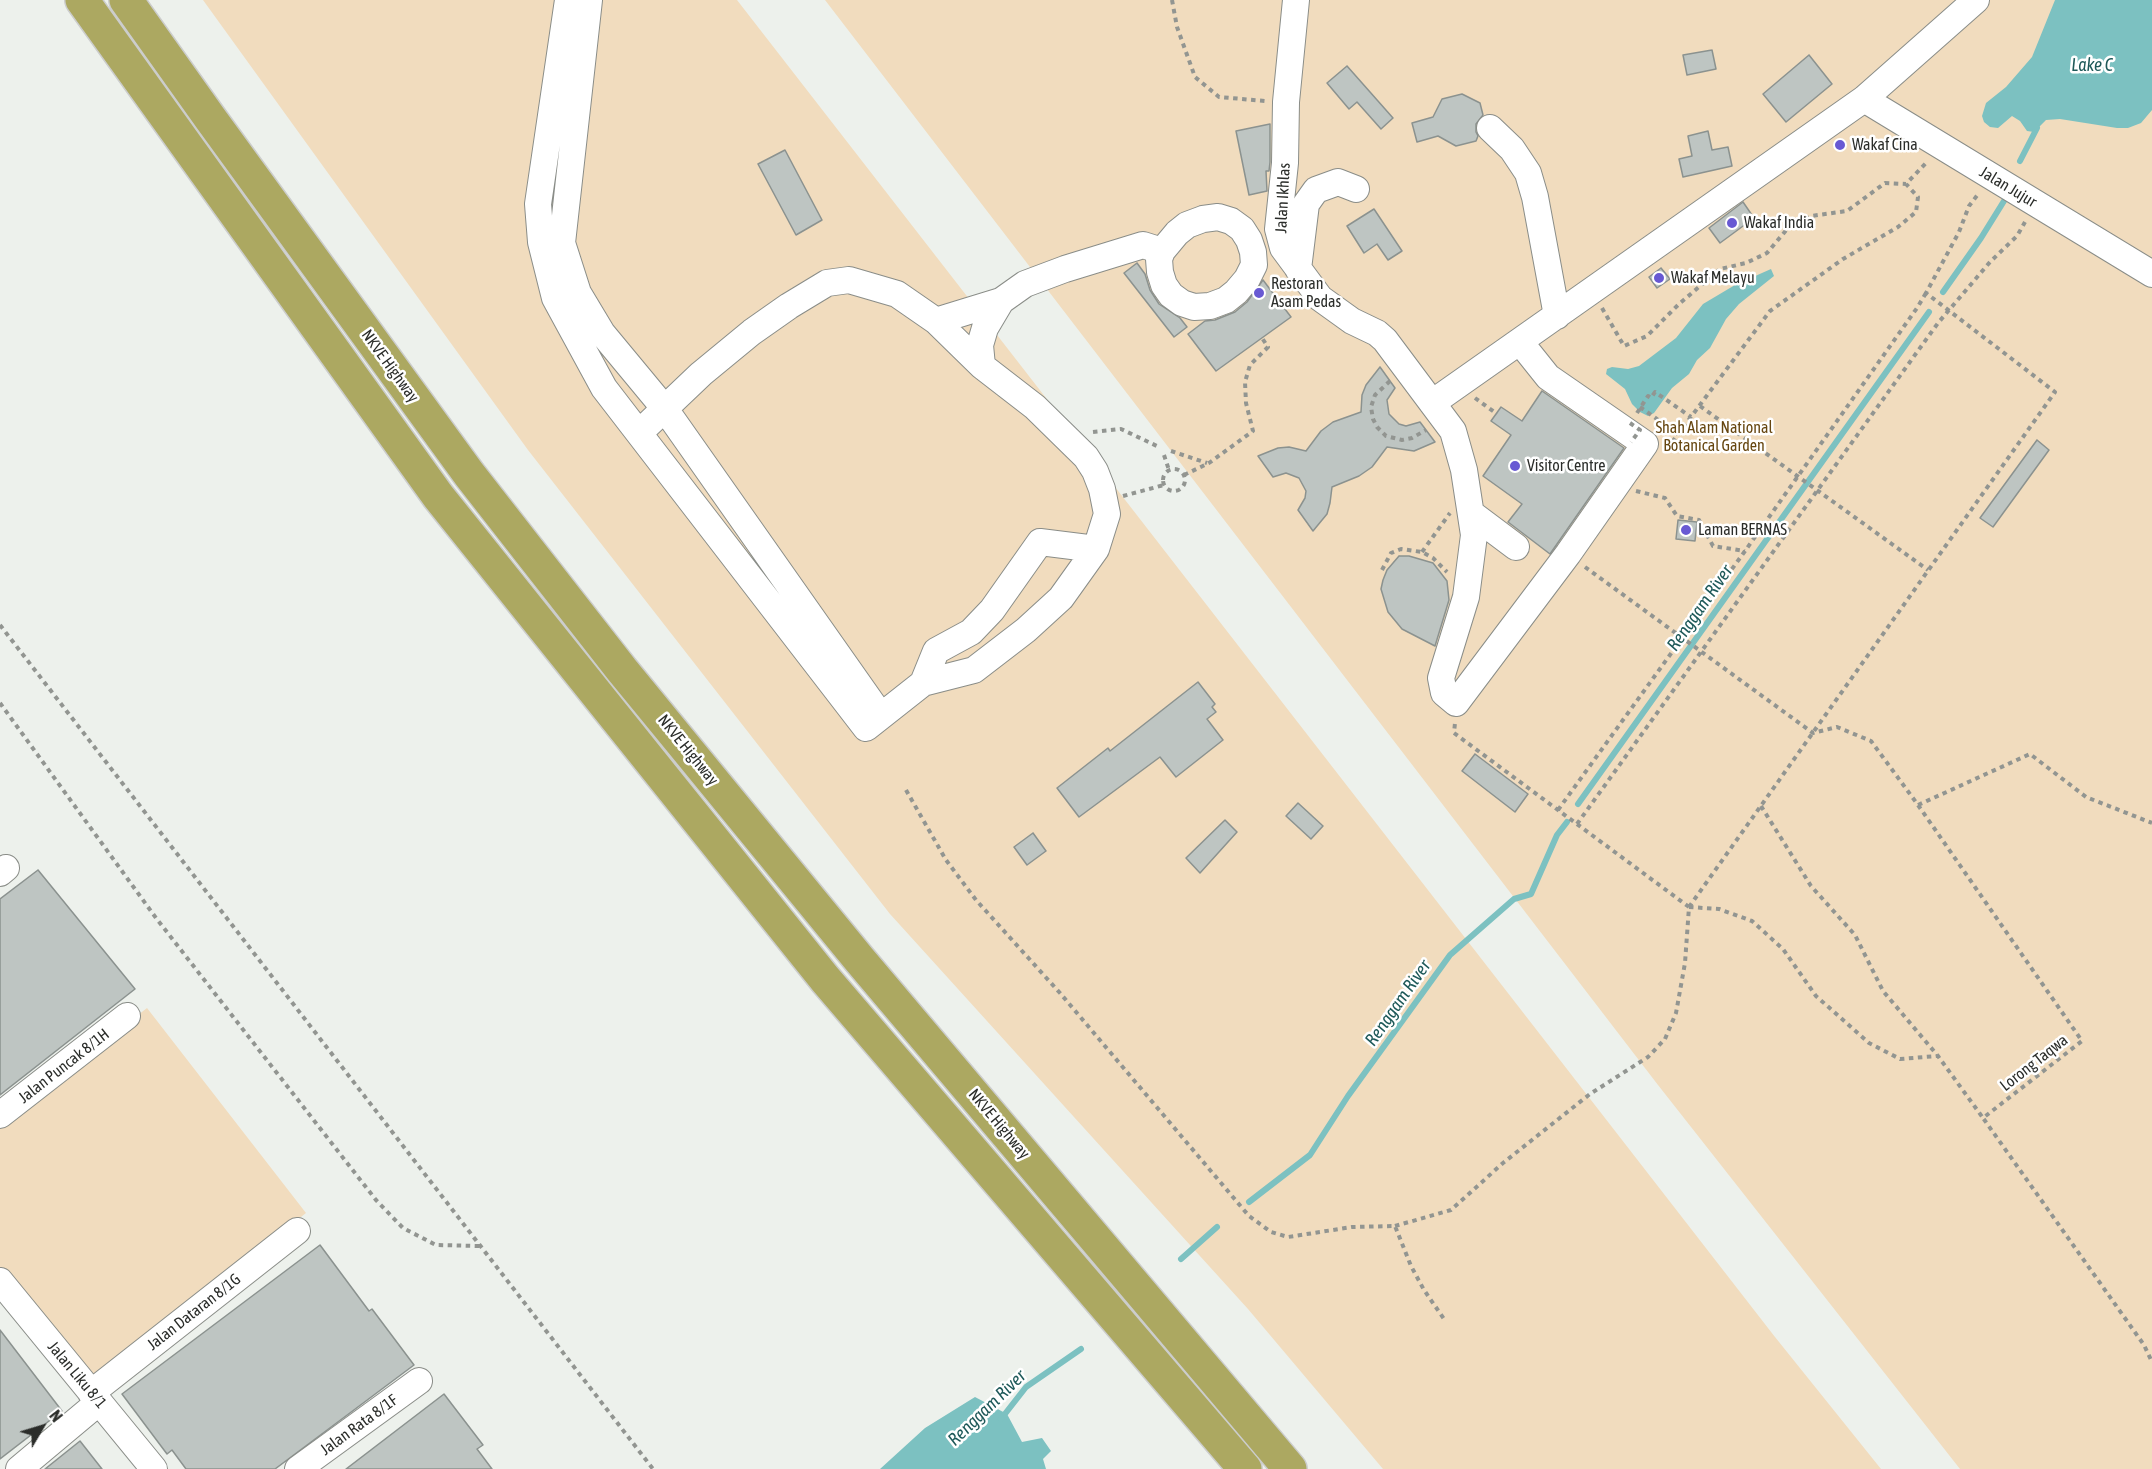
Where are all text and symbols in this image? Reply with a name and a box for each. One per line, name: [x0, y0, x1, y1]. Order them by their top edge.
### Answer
water label: Lake C: [2071, 54, 2113, 76]
place label: Wakaf Cina: [1852, 135, 1918, 155]
marker: Wakaf Cina: [1833, 138, 1847, 152]
street label: Jalan Ikhlas: [1272, 162, 1294, 234]
street label: Jalan Jujur: [1976, 163, 2040, 211]
place label: Wakaf India: [1744, 213, 1814, 233]
marker: Wakaf India: [1725, 216, 1739, 230]
place label: Wakaf Melayu: [1671, 268, 1755, 288]
marker: Wakaf Melayu: [1652, 271, 1666, 285]
place label: Restoran Asam Pedas: [1271, 274, 1341, 312]
marker: Restoran Asam Pedas: [1252, 286, 1266, 300]
street label: NKVE Highway: [357, 326, 423, 406]
park label: Shah Alam National Botanical Garden: [1655, 418, 1773, 456]
place label: Visitor Centre: [1527, 456, 1606, 476]
marker: Visitor Centre: [1508, 459, 1522, 473]
place label: Laman BERNAS: [1698, 520, 1787, 540]
marker: Laman BERNAS: [1679, 523, 1693, 537]
water label: Renggam River: [1663, 561, 1737, 655]
street label: NKVE Highway: [654, 711, 722, 789]
water label: Renggam River: [1361, 956, 1435, 1050]
street label: Jalan Puncak 8/1H: [15, 1025, 113, 1107]
street label: Lorong Taqwa: [1996, 1031, 2072, 1095]
street label: NKVE Highway: [964, 1085, 1034, 1163]
street label: Jalan Dataran 8/1G: [143, 1270, 245, 1354]
street label: Jalan Liku 8/1: [43, 1338, 111, 1412]
water label: Renggam River: [944, 1366, 1030, 1450]
street label: Jalan Rata 8/1F: [317, 1391, 401, 1459]
north arrow: [12, 1397, 72, 1457]
text: N: [46, 1407, 66, 1425]

